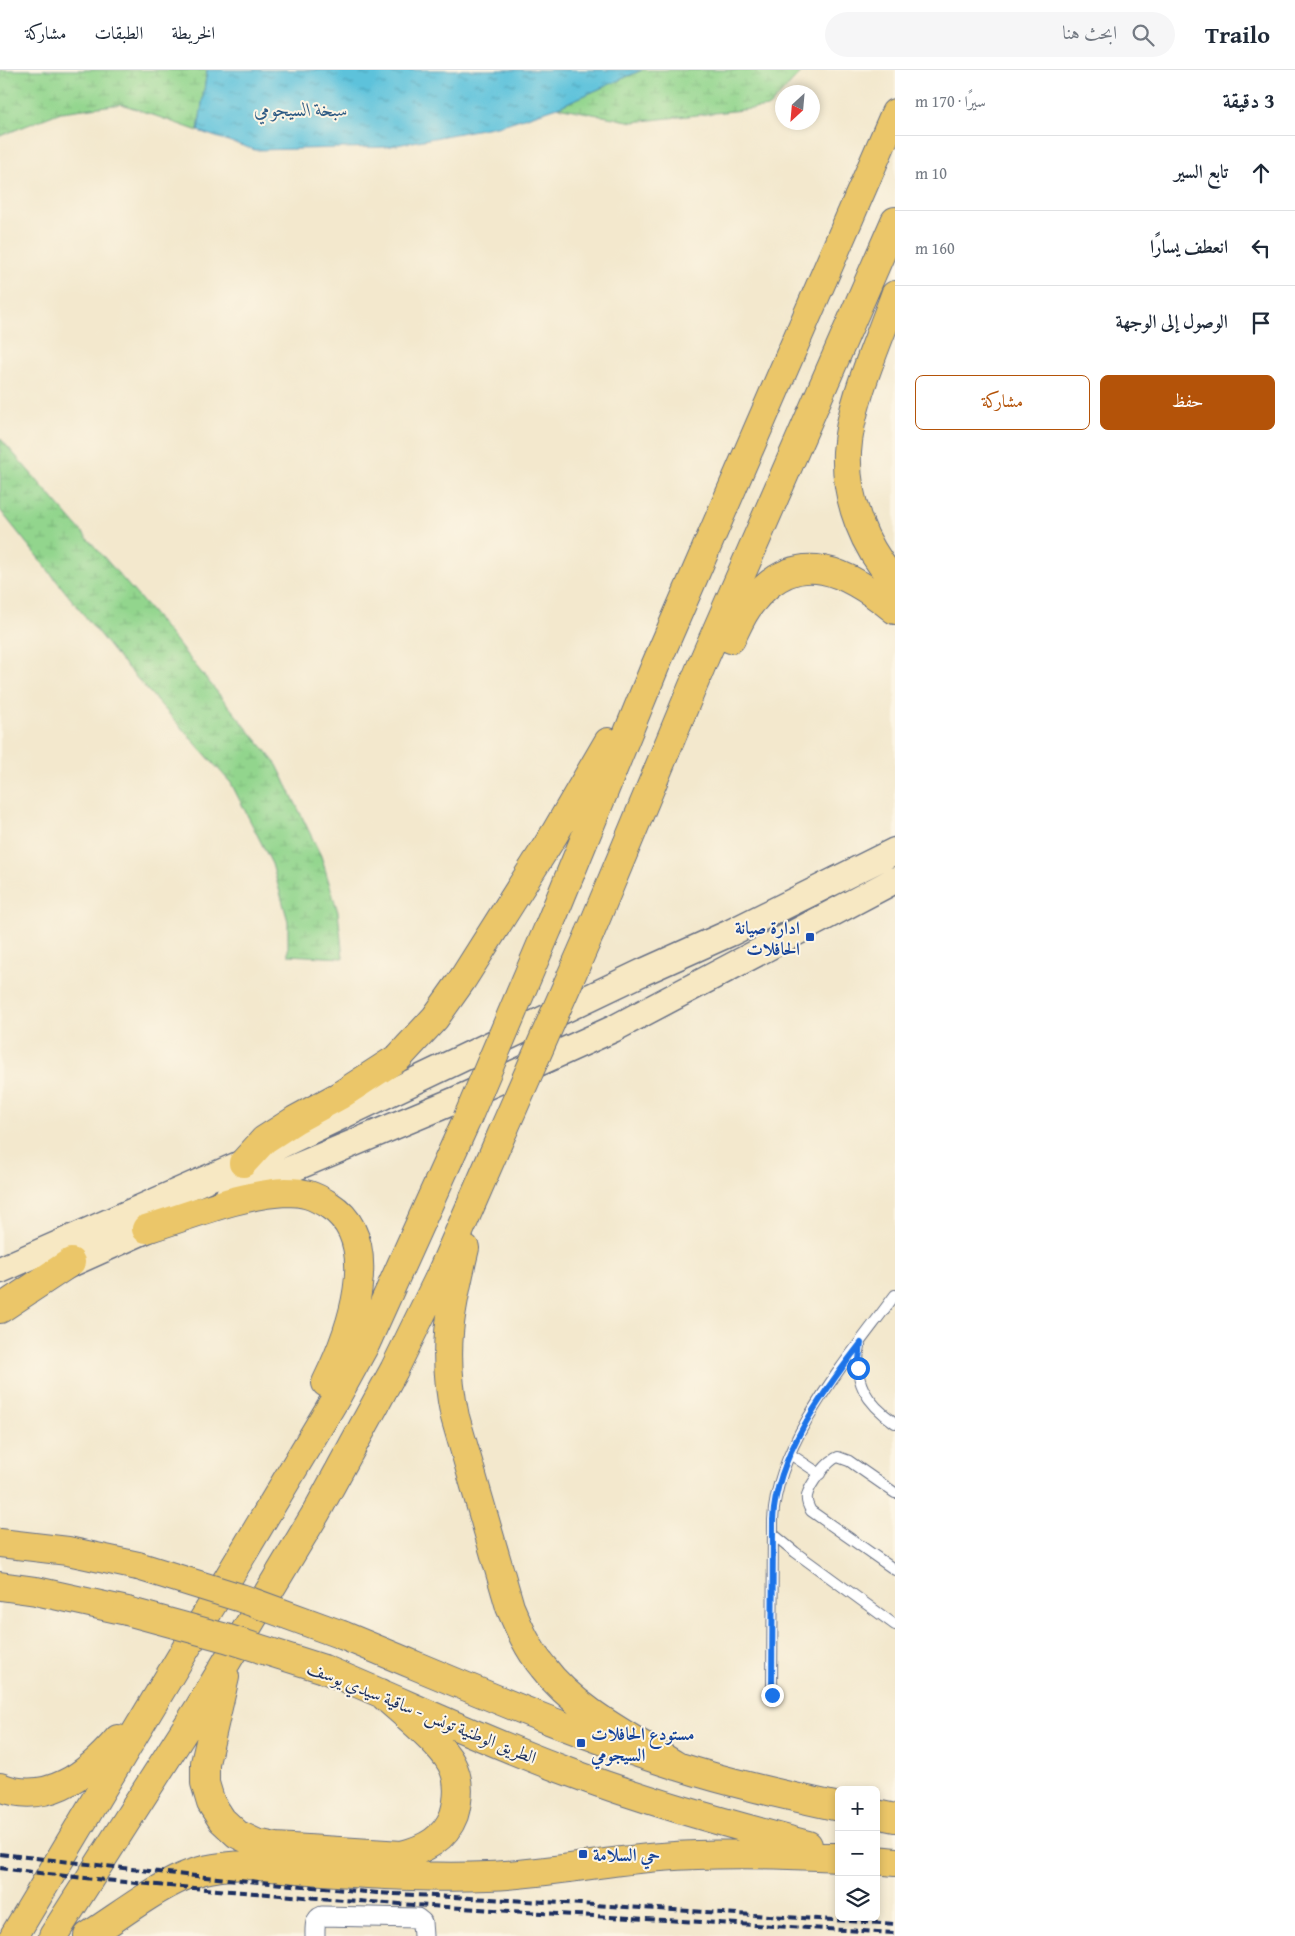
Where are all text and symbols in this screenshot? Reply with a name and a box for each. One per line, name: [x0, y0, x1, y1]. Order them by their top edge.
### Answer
search box: [825, 12, 1175, 57]
text: Trailo: [1205, 17, 1270, 52]
text: ابحث هنا: [1062, 18, 1117, 46]
text: مشاركة: [25, 19, 66, 46]
text: الطبقات: [94, 19, 143, 46]
text: الخريطة: [171, 19, 215, 46]
icon: search: [1129, 21, 1157, 49]
north arrow: [775, 85, 820, 130]
text: 3 دقيقة: [1223, 85, 1275, 116]
text: سيرًا · 170 m: [915, 89, 986, 113]
water label: سبخة السيجومي: [254, 95, 348, 125]
text: تابع السير: [1174, 157, 1228, 185]
icon: ahead: [1247, 159, 1275, 187]
text: 10 m: [915, 161, 947, 185]
text: انعطف يسارًا: [1150, 232, 1228, 260]
icon: left: [1247, 234, 1275, 262]
text: 160 m: [915, 236, 955, 260]
text: الوصول إلى الوجهة: [1116, 307, 1228, 335]
icon: arrive: [1247, 309, 1275, 337]
button: مشاركة: [915, 375, 1090, 430]
button: حفظ: [1100, 375, 1275, 430]
place label: ادارة صيانة الحافلات: [735, 914, 800, 962]
marker: ادارة صيانة الحافلات: [804, 931, 816, 943]
route start: [847, 1357, 870, 1380]
street label: الطريق الوطنية تونس - ساقية سيدي يوسف: [302, 1654, 541, 1772]
route end: [761, 1684, 784, 1707]
place label: مستودع الحافلات السيجومي: [590, 1720, 694, 1770]
marker: مستودع الحافلات السيجومي: [575, 1737, 587, 1749]
map controls: [835, 1786, 880, 1921]
button: +: [835, 1786, 880, 1831]
button: −: [835, 1831, 880, 1876]
place label: حي السلامة: [593, 1841, 660, 1870]
marker: حي السلامة: [577, 1848, 589, 1860]
button: layers: [835, 1876, 880, 1921]

